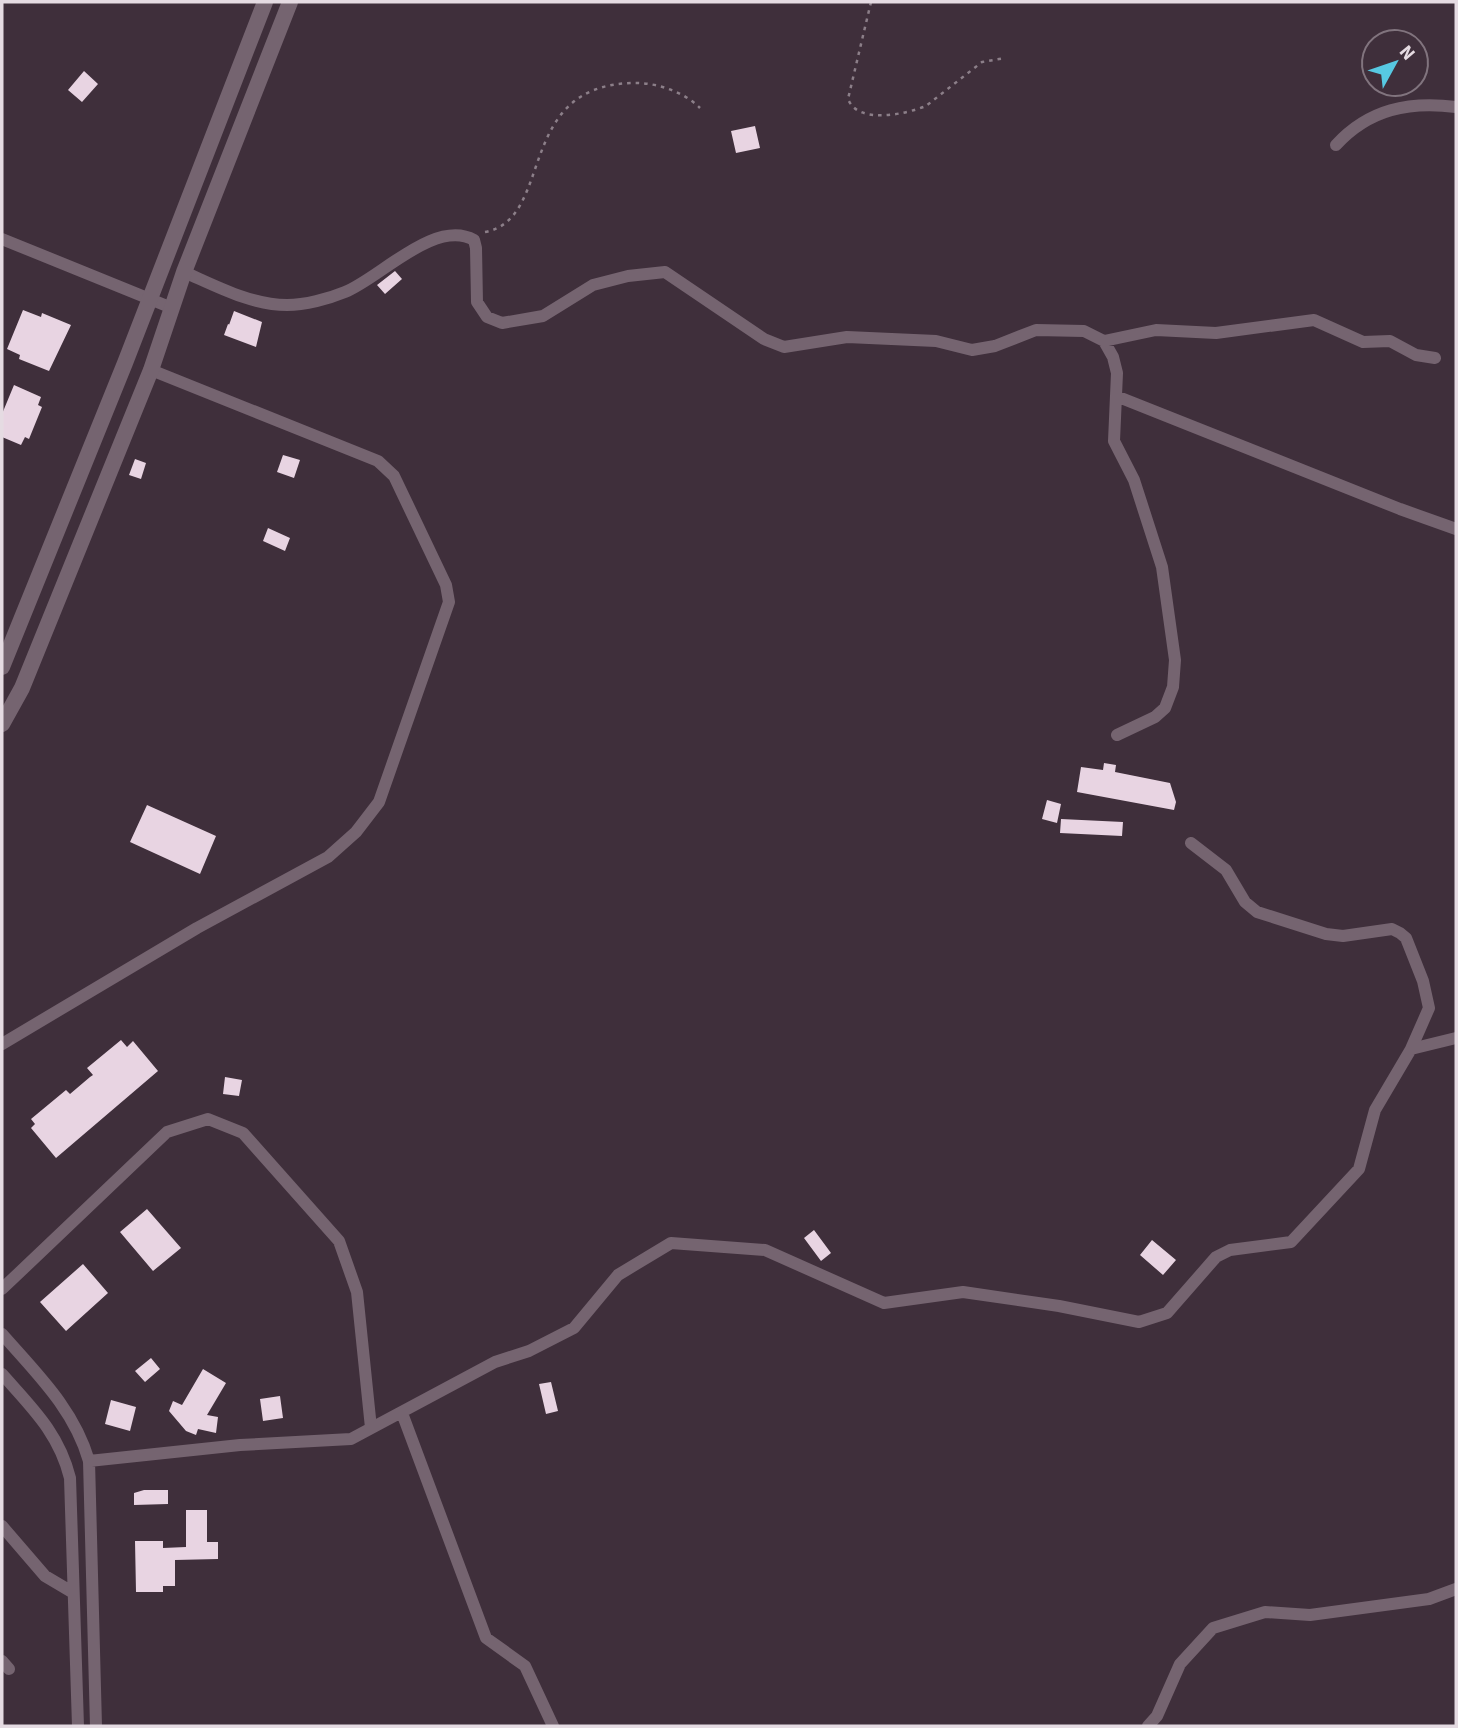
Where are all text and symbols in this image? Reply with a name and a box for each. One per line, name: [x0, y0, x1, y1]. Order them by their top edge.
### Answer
north arrow: [1360, 28, 1430, 98]
text: N: [1392, 40, 1421, 67]

